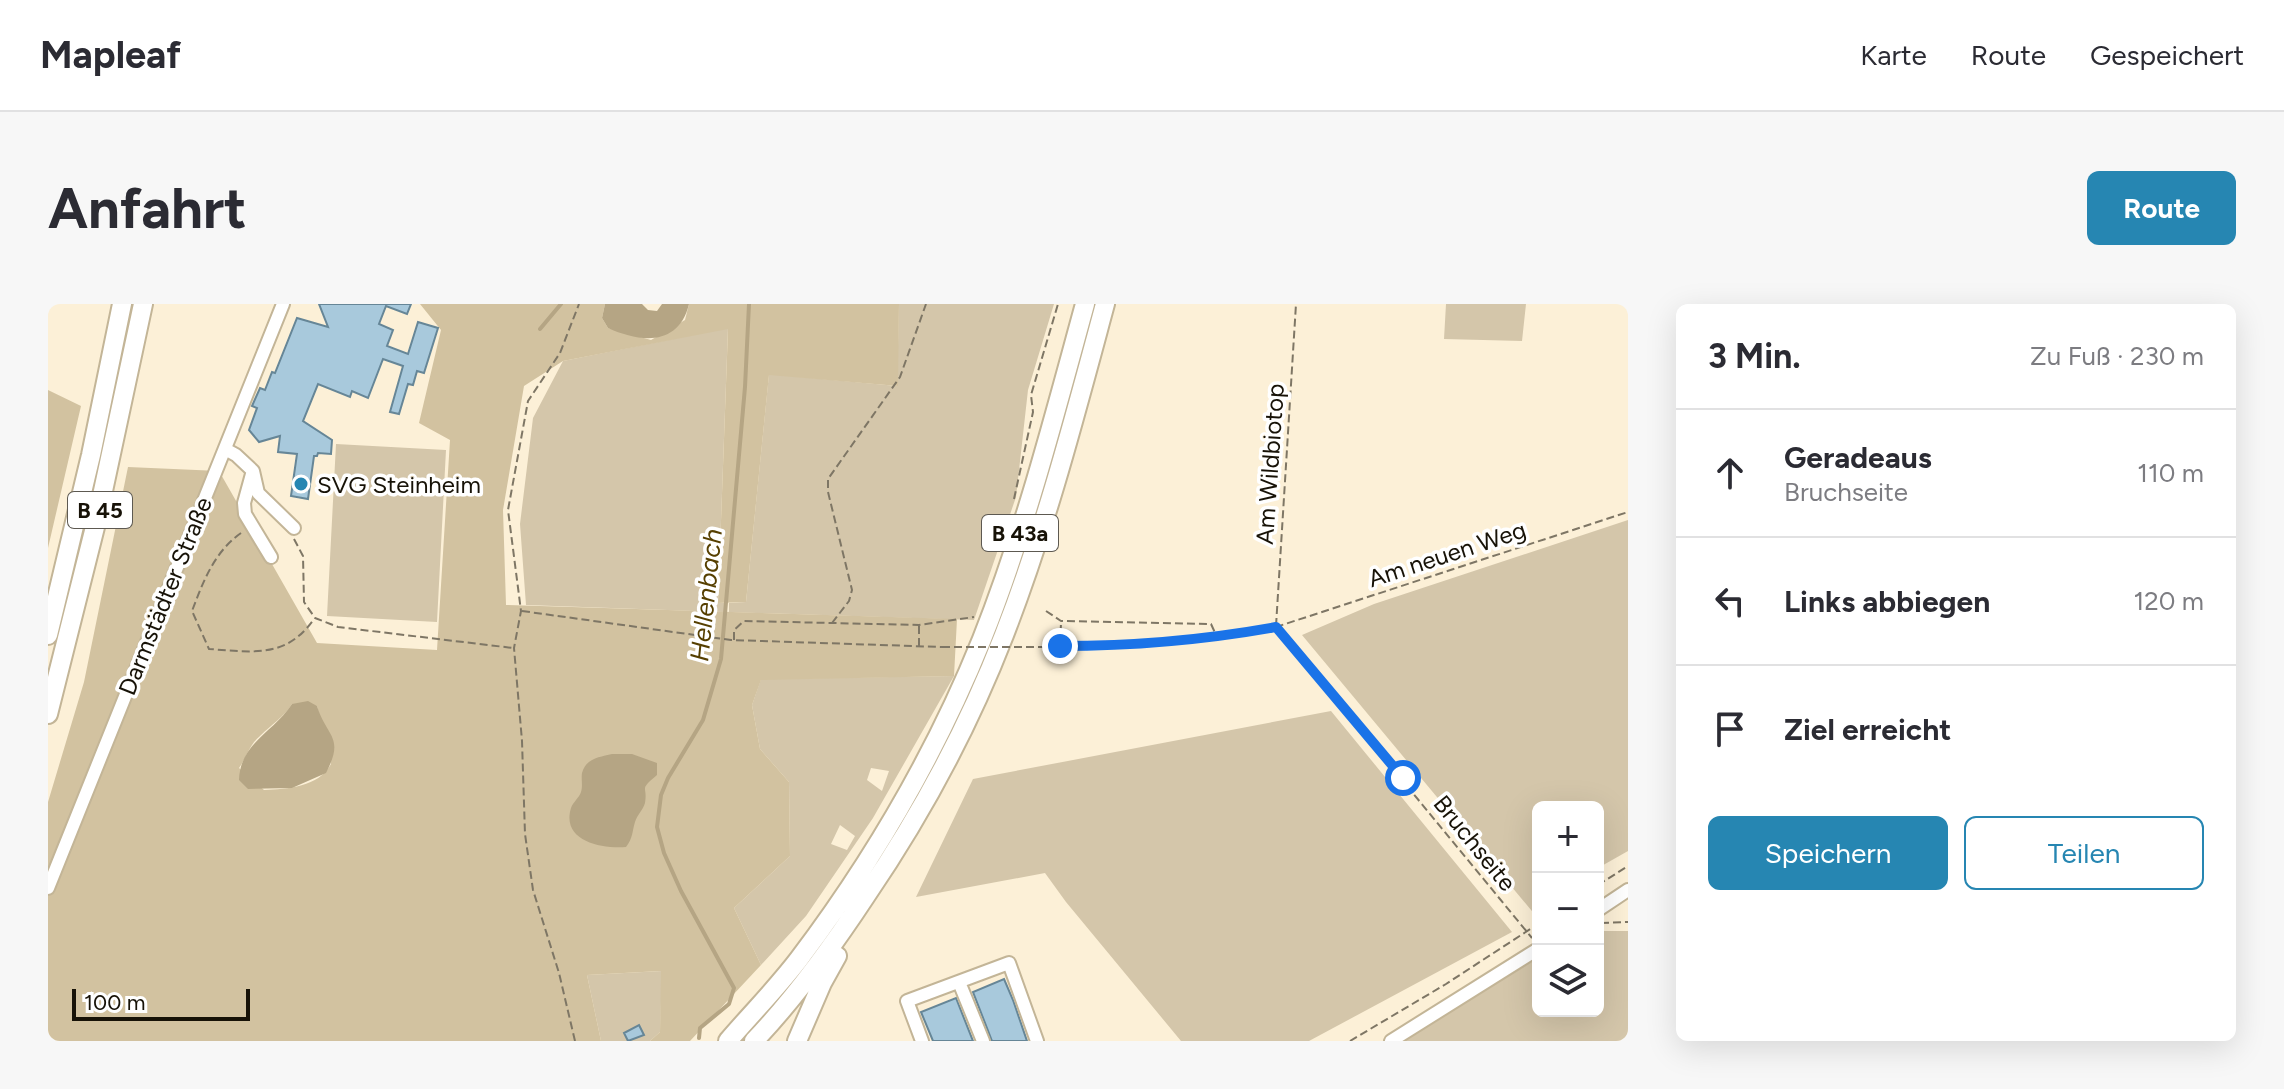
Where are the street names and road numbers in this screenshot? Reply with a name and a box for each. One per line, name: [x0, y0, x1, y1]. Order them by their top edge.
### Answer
street label: Am Wildbiotop: [1250, 383, 1290, 545]
road number: B 45: [68, 492, 132, 528]
street label: Darmstädter Straße: [112, 493, 218, 699]
road number: B 43a: [982, 515, 1058, 551]
street label: Am neuen Weg: [1364, 515, 1530, 593]
street label: Bruchseite: [1428, 789, 1522, 897]

